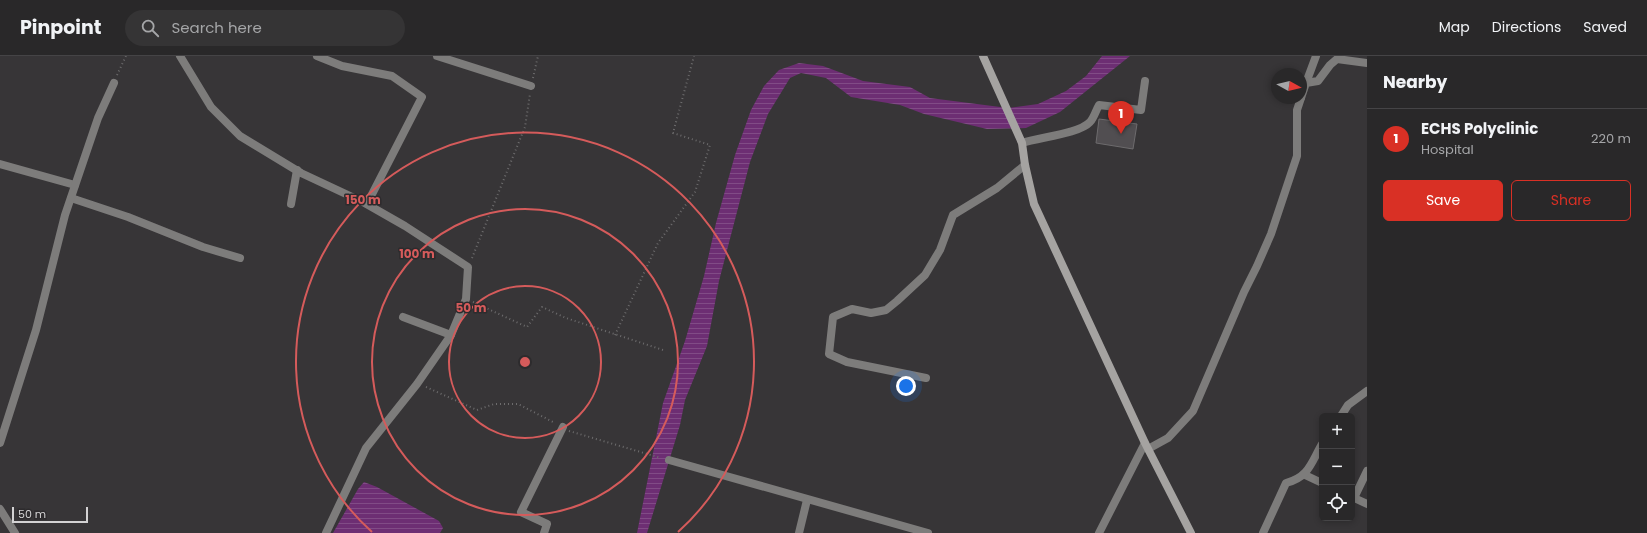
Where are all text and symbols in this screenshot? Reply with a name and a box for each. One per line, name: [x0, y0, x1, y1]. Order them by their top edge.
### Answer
search box: [125, 10, 405, 46]
text: Pinpoint: [20, 14, 101, 41]
icon: search: [139, 17, 161, 39]
text: Search here: [171, 17, 262, 38]
text: Map: [1439, 17, 1470, 37]
text: Directions: [1492, 17, 1561, 37]
text: Saved: [1583, 17, 1627, 37]
north arrow: [1271, 68, 1307, 104]
text: Nearby: [1383, 70, 1447, 94]
pin: 1: [1108, 101, 1134, 134]
text: ECHS Polyclinic: [1421, 118, 1538, 139]
text: 1: [1394, 129, 1398, 148]
text: 220 m: [1591, 129, 1631, 148]
text: Hospital: [1421, 140, 1474, 159]
button: Save: [1383, 180, 1503, 221]
button: Share: [1511, 180, 1631, 221]
text: 150 m: [345, 191, 381, 208]
text: 100 m: [399, 245, 435, 262]
text: 50 m: [456, 299, 487, 316]
centre of rings: [518, 355, 532, 369]
your location: [896, 376, 916, 396]
map controls: [1319, 413, 1355, 521]
button: +: [1319, 413, 1355, 449]
button: −: [1319, 449, 1355, 485]
button: locate: [1319, 485, 1355, 521]
scale bar: [12, 505, 88, 524]
text: 50 m: [18, 506, 46, 522]

